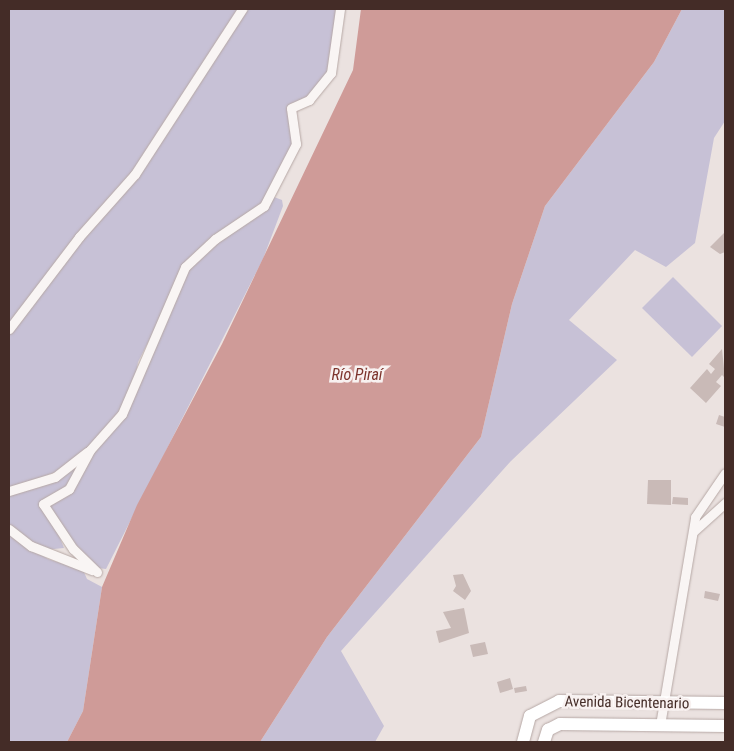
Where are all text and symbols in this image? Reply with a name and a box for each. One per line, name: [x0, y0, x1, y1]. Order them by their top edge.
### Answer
water label: Río Piraí: [332, 365, 382, 385]
street label: Avenida Bicentenario: [564, 693, 690, 713]

